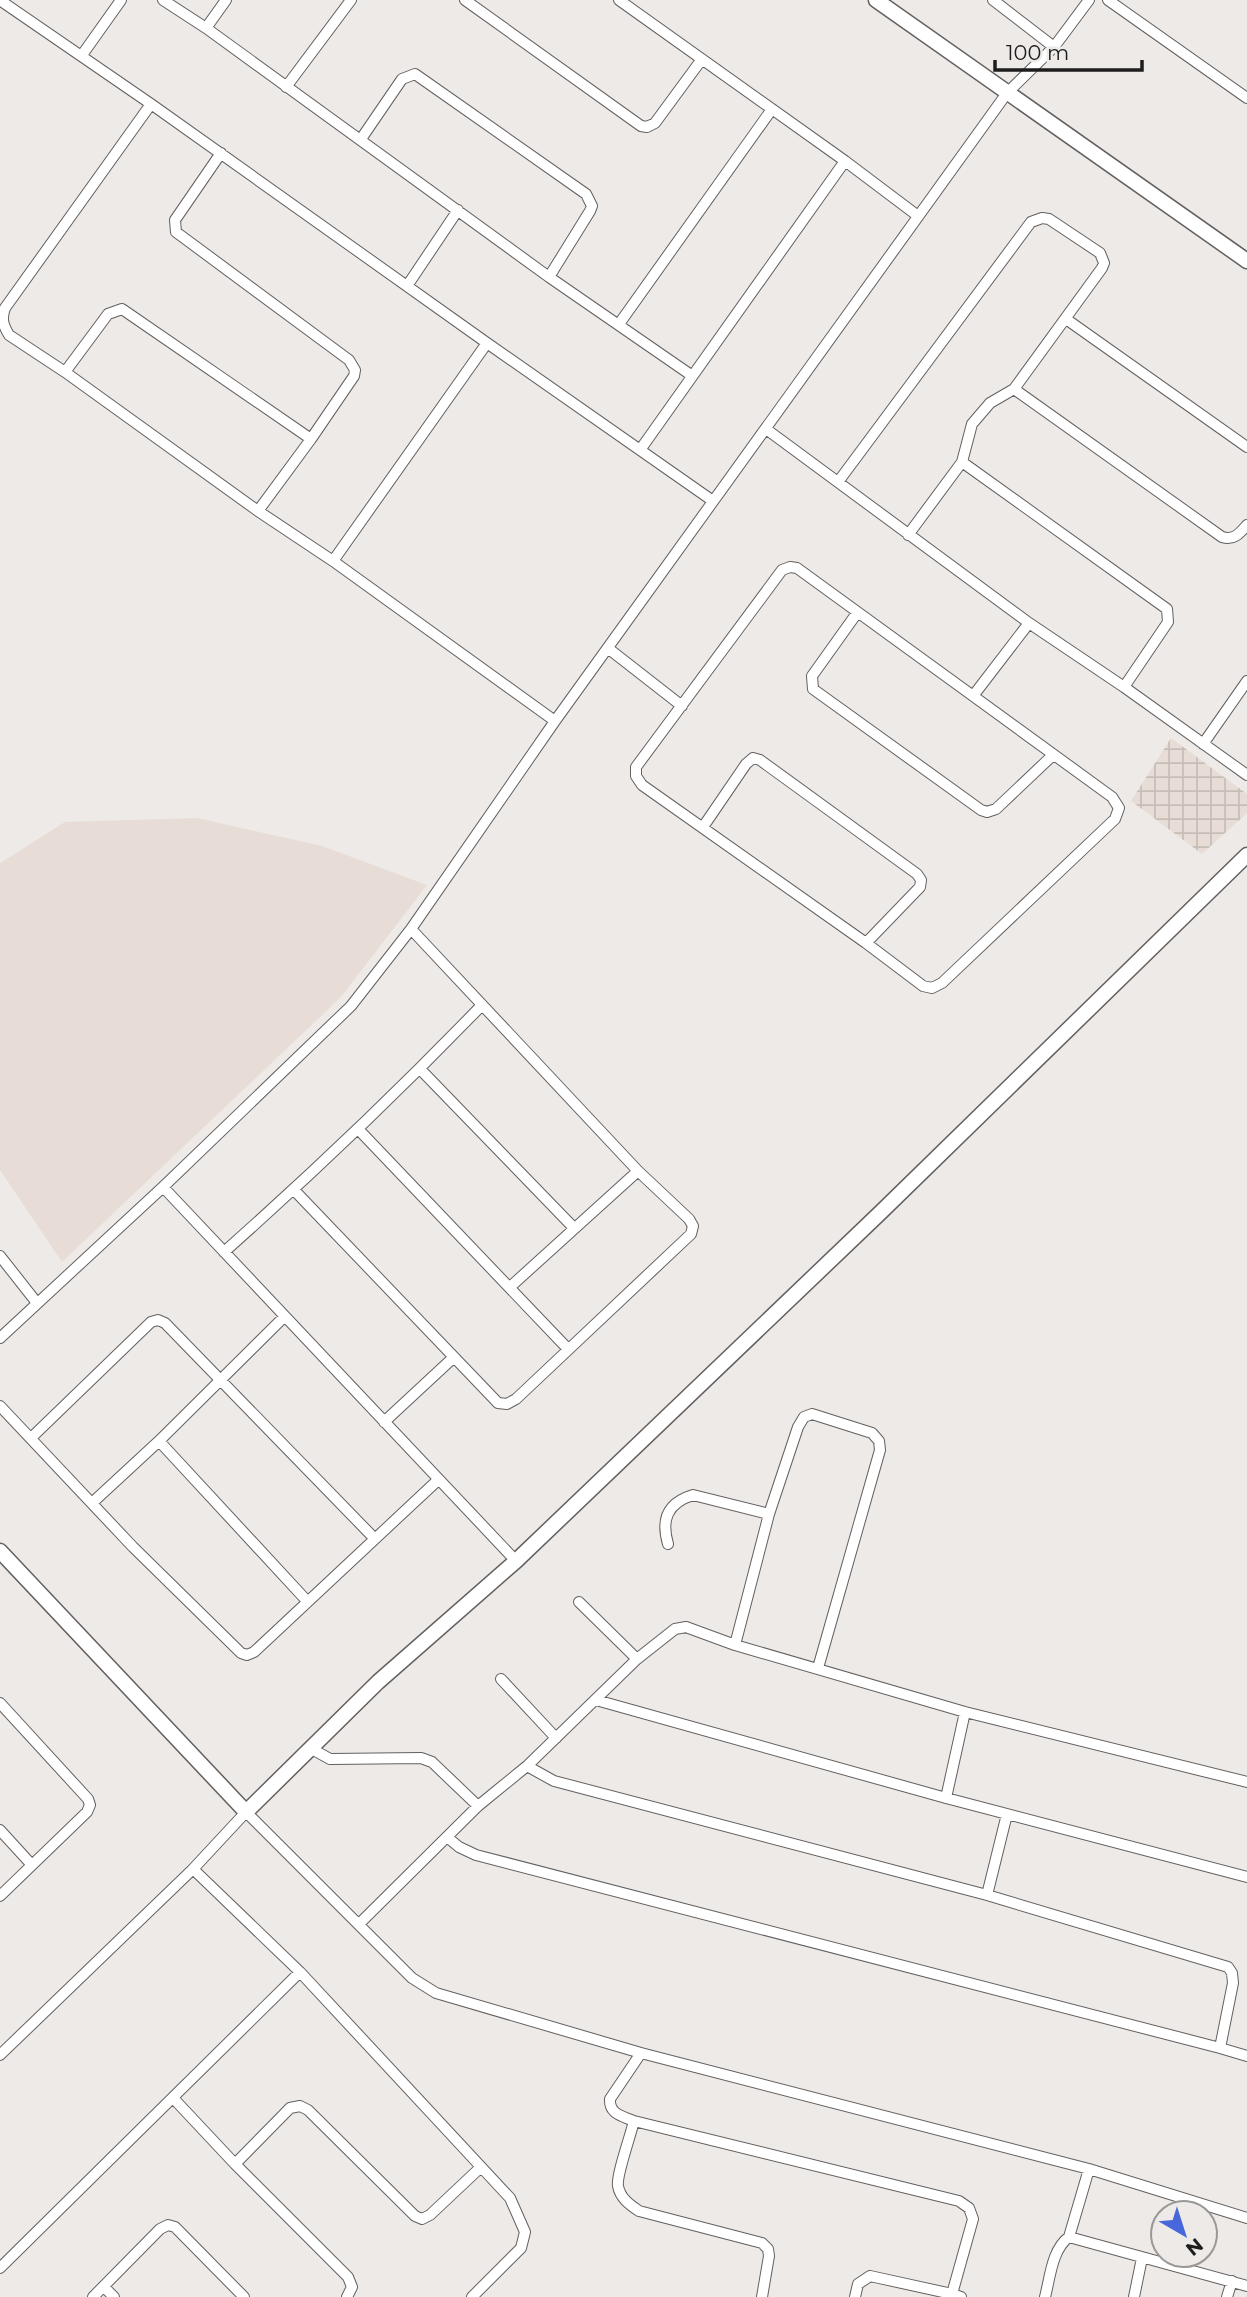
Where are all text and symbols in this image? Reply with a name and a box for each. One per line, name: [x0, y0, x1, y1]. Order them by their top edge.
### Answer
scale bar: [995, 28, 1142, 72]
text: 100 m: [1006, 40, 1069, 65]
north arrow: [1149, 2199, 1219, 2269]
text: N: [1181, 2233, 1208, 2261]

